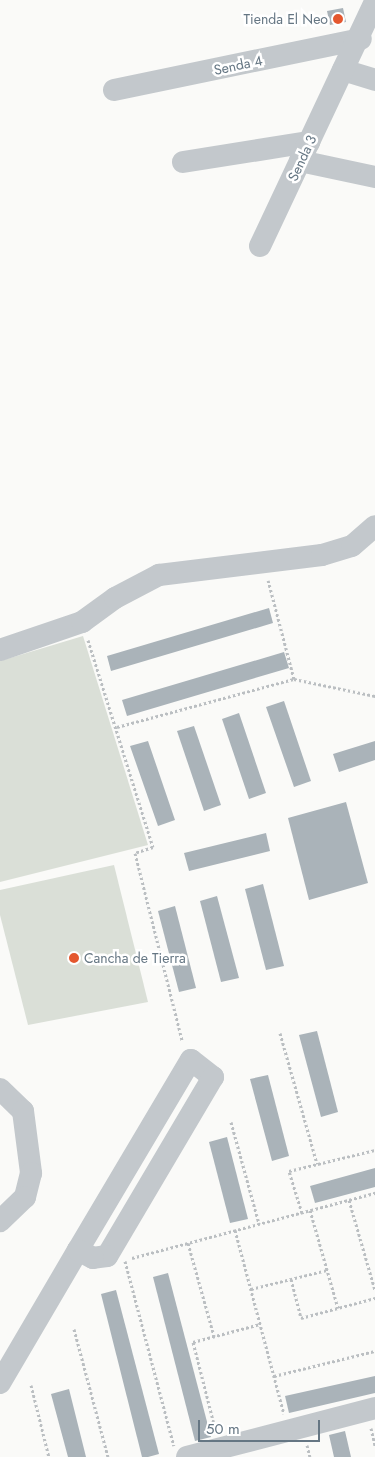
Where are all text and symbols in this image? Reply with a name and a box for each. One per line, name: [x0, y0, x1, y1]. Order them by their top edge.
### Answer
place label: Tienda El Neo: [244, 11, 328, 27]
marker: Tienda El Neo: [332, 13, 344, 25]
street label: Senda 4: [212, 52, 264, 78]
street label: Senda 3: [284, 132, 320, 184]
place label: Cancha de Tierra: [84, 950, 186, 966]
marker: Cancha de Tierra: [68, 952, 80, 964]
scale bar: [200, 1410, 322, 1442]
text: 50 m: [206, 1418, 240, 1440]

